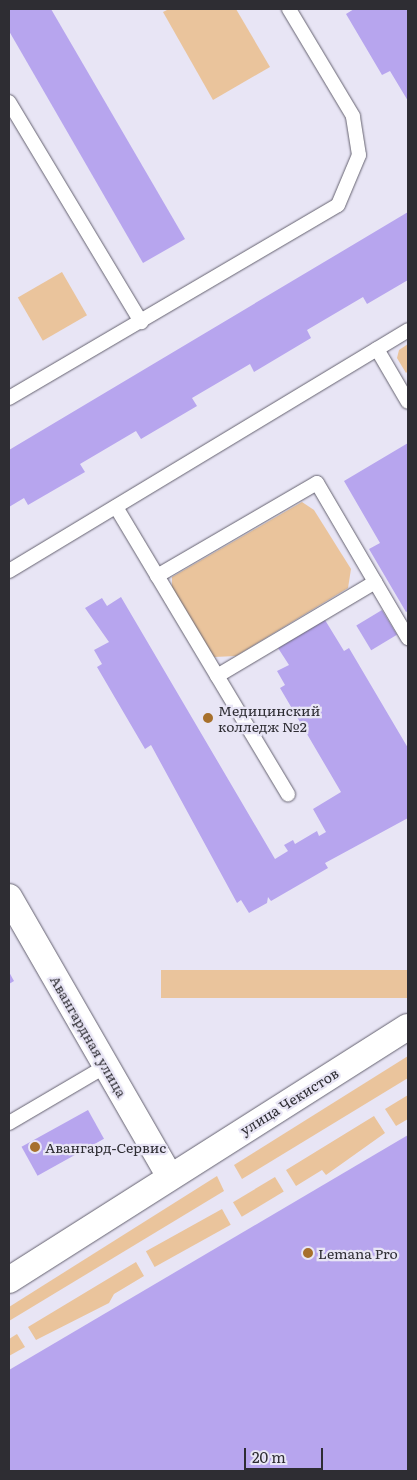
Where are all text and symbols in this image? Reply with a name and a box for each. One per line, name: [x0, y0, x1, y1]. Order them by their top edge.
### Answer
place label: Медицинский колледж №2: [218, 702, 320, 734]
marker: Медицинский колледж №2: [202, 712, 214, 724]
street label: Авангардная улица: [47, 972, 131, 1100]
street label: улица Чекистов: [237, 1064, 341, 1138]
place label: Авангард-Сервис: [45, 1139, 166, 1155]
marker: Авангард-Сервис: [29, 1141, 41, 1153]
place label: Lemana Pro: [318, 1245, 398, 1261]
marker: Lemana Pro: [302, 1247, 314, 1259]
scale bar: [247, 1438, 326, 1470]
text: 20 m: [252, 1445, 286, 1468]

